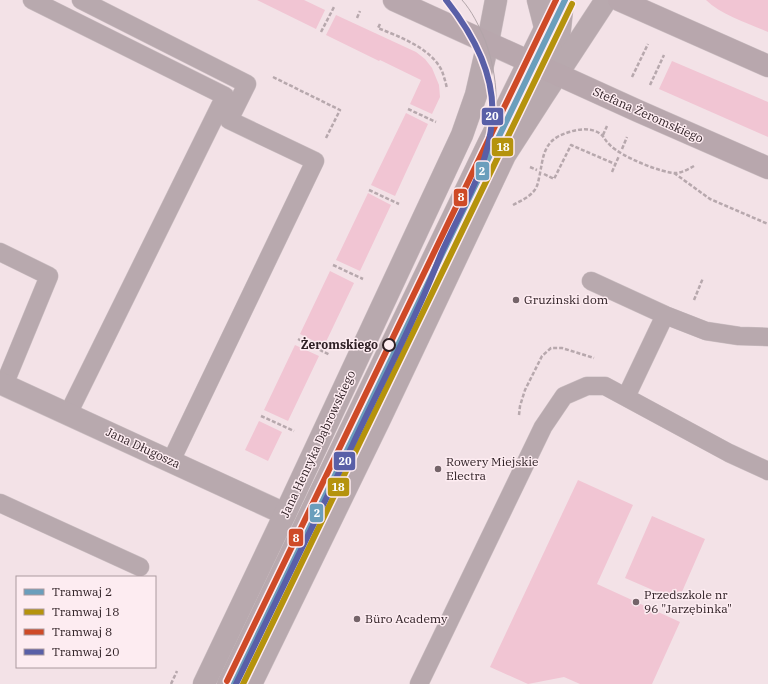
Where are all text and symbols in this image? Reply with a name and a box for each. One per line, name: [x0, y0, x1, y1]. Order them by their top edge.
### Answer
street label: Stefana Żeromskiego: [591, 83, 706, 146]
line badge: 20: [481, 107, 504, 126]
text: 20: [485, 109, 499, 123]
line badge: 18: [491, 137, 514, 157]
text: 18: [496, 140, 510, 154]
line badge: 2: [475, 161, 490, 181]
text: 2: [479, 164, 485, 178]
line badge: 8: [453, 188, 468, 207]
text: 8: [458, 190, 465, 204]
place label: Gruzinski dom: [524, 292, 609, 307]
marker: Gruzinski dom: [511, 295, 521, 305]
place label: Żeromskiego: [301, 337, 378, 352]
marker: Żeromskiego: [382, 338, 396, 352]
street label: Jana Henryka Dąbrowskiego: [277, 368, 358, 520]
street label: Jana Długosza: [104, 424, 183, 471]
line badge: 20: [333, 451, 356, 471]
text: 20: [338, 454, 352, 468]
place label: Rowery Miejskie Electra: [446, 454, 539, 483]
marker: Rowery Miejskie Electra: [433, 464, 443, 474]
line badge: 18: [327, 477, 350, 497]
text: 18: [331, 480, 345, 494]
line badge: 2: [309, 503, 324, 523]
text: 2: [314, 506, 320, 520]
line badge: 8: [288, 528, 304, 547]
text: 8: [293, 531, 300, 545]
legend: [16, 576, 156, 668]
text: Tramwaj 2: [52, 584, 112, 599]
place label: Przedszkole nr 96 "Jarzębinka": [644, 587, 732, 616]
marker: Przedszkole nr 96 "Jarzębinka": [631, 597, 641, 607]
text: Tramwaj 18: [52, 604, 119, 619]
place label: Büro Academy: [365, 611, 448, 626]
marker: Büro Academy: [352, 614, 362, 624]
text: Tramwaj 8: [52, 624, 112, 639]
text: Tramwaj 20: [52, 644, 119, 659]

